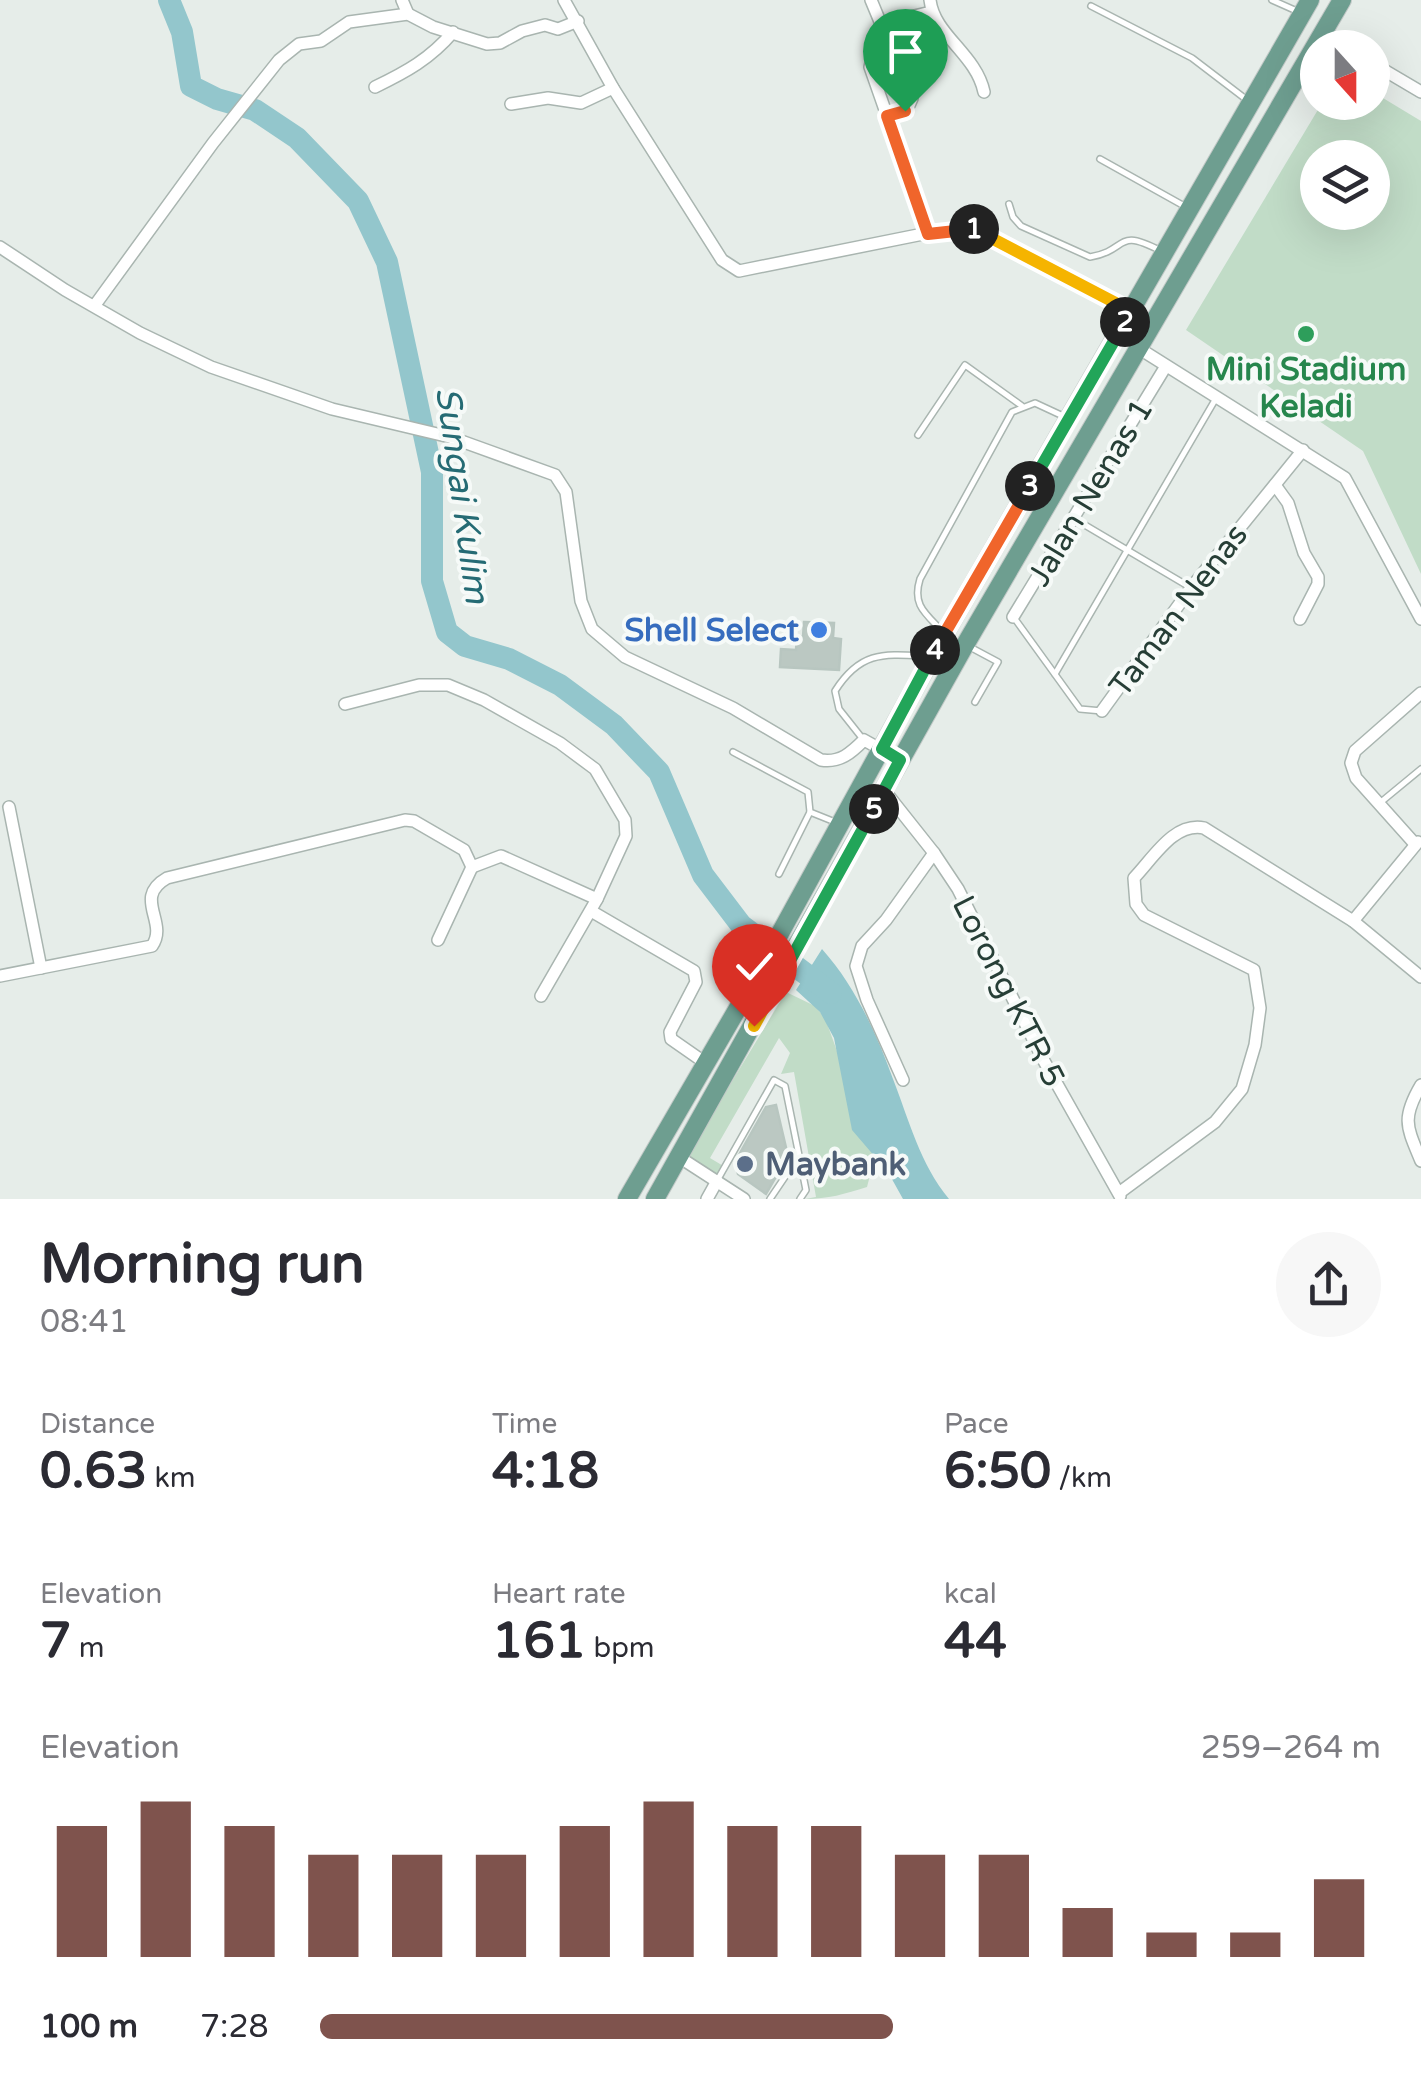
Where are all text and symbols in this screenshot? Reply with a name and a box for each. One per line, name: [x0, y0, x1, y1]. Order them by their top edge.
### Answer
pin: [863, 9, 948, 112]
icon: arrive: [878, 24, 933, 79]
north arrow: [1300, 30, 1390, 120]
map controls: [1300, 30, 1390, 230]
button: layers: [1300, 140, 1390, 230]
pin: 1: [949, 204, 999, 254]
text: 1: [965, 212, 983, 246]
pin: 2: [1100, 297, 1150, 347]
text: 2: [1116, 305, 1134, 339]
marker: Mini Stadium Keladi: [1295, 323, 1317, 345]
place label: Mini Stadium Keladi: [1206, 351, 1406, 426]
water label: Sungai Kulim: [426, 384, 498, 607]
street label: Jalan Nenas 1: [1020, 392, 1162, 593]
pin: 3: [1005, 461, 1055, 511]
text: 3: [1021, 469, 1039, 503]
street label: Taman Nenas: [1102, 517, 1256, 704]
place label: Shell Select: [625, 612, 800, 650]
marker: Shell Select: [808, 619, 830, 641]
pin: 4: [910, 625, 960, 675]
text: 4: [926, 633, 944, 667]
pin: 5: [849, 784, 899, 834]
text: 5: [865, 792, 883, 826]
street label: Lorong KTR 5: [944, 890, 1073, 1093]
pin: [712, 924, 797, 1027]
icon: check: [727, 939, 782, 994]
place label: Maybank: [765, 1146, 906, 1184]
marker: Maybank: [734, 1153, 756, 1175]
text: Morning run: [40, 1232, 365, 1298]
button: share: [1276, 1232, 1381, 1337]
text: 08:41: [40, 1303, 129, 1341]
text: Distance: [40, 1407, 155, 1441]
text: Time: [492, 1407, 557, 1441]
text: Pace: [944, 1407, 1008, 1441]
text: 0.63: [40, 1441, 147, 1501]
text: 4:18: [492, 1441, 599, 1501]
text: 6:50: [944, 1441, 1051, 1501]
text: km: [147, 1461, 195, 1495]
text: /km: [1051, 1461, 1112, 1495]
text: Elevation: [40, 1577, 162, 1611]
text: Heart rate: [492, 1577, 626, 1611]
text: kcal: [944, 1577, 997, 1611]
text: 7: [40, 1611, 71, 1671]
text: 161: [492, 1611, 586, 1671]
text: 44: [944, 1611, 1007, 1671]
text: m: [71, 1631, 104, 1665]
text: bpm: [586, 1631, 655, 1665]
text: Elevation: [40, 1729, 180, 1767]
text: 259–264 m: [1201, 1729, 1381, 1767]
text: 100 m: [40, 2008, 138, 2046]
text: 7:28: [200, 2008, 269, 2046]

